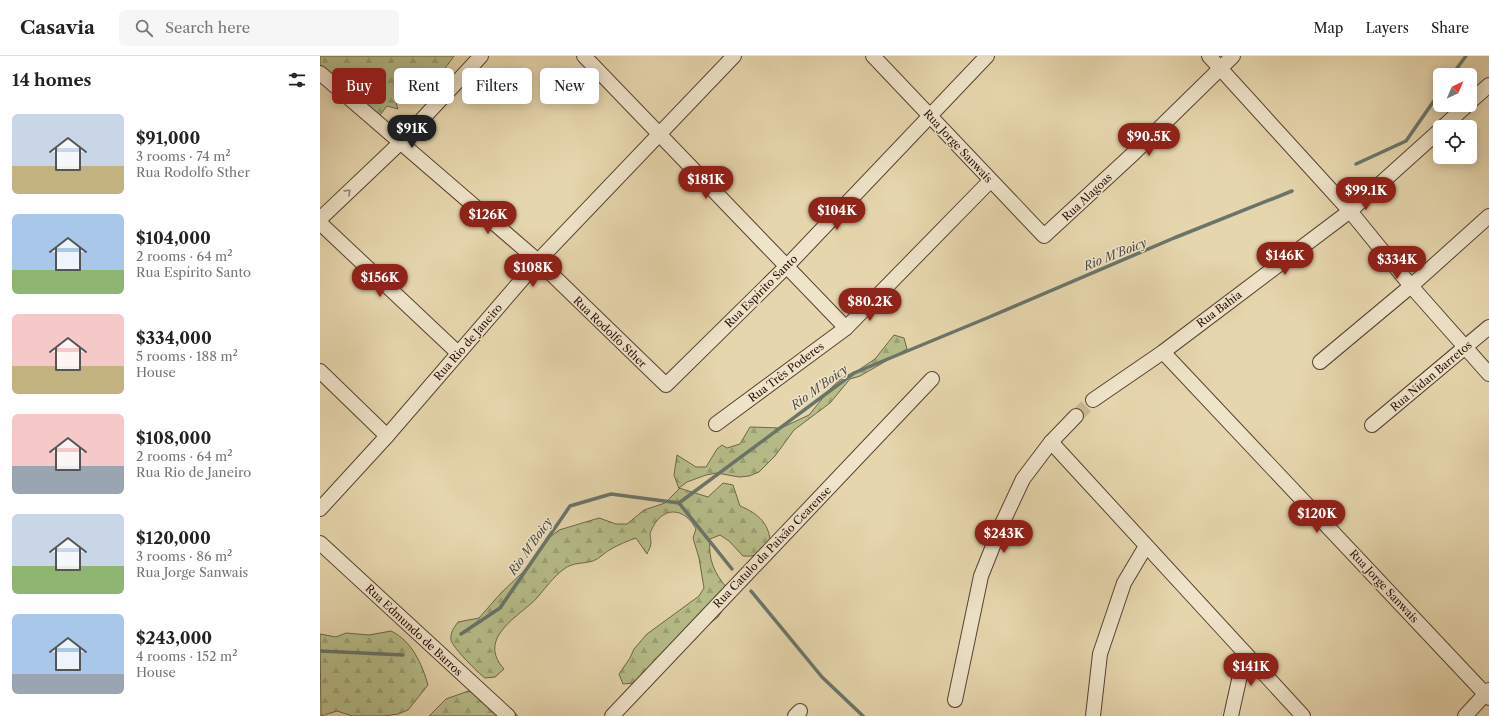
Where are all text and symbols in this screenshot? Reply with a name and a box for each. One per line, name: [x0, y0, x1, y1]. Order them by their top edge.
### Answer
search box: [119, 10, 399, 46]
text: Casavia: [20, 16, 95, 39]
icon: search: [133, 17, 155, 39]
text: Search here: [165, 18, 250, 37]
text: Map: [1313, 19, 1343, 37]
text: Layers: [1365, 19, 1409, 37]
text: Share: [1431, 19, 1469, 37]
chip: Buy: [332, 68, 386, 104]
chip: Rent: [394, 68, 454, 104]
chip: Filters: [462, 68, 532, 104]
chip: New: [540, 68, 599, 104]
north arrow: [1433, 68, 1477, 112]
map controls: [1433, 68, 1477, 164]
icon: filters: [286, 69, 308, 91]
text: 14 homes: [12, 70, 91, 90]
street label: Rua Jorge Sanwais: [920, 106, 996, 186]
pin: $91K: [388, 115, 436, 149]
text: $91K: [396, 120, 428, 136]
button: locate: [1433, 120, 1477, 164]
pin: $90.5K: [1116, 123, 1182, 157]
text: $91,000: [136, 128, 200, 148]
text: $90.5K: [1127, 128, 1171, 144]
icon: home: [44, 130, 92, 178]
text: 3 rooms · 74 m²: [136, 148, 231, 164]
text: Rua Rodolfo Sther: [136, 164, 250, 180]
pin: $181K: [678, 166, 734, 200]
street label: Rua Alagoas: [1059, 170, 1115, 224]
text: $181K: [687, 171, 725, 187]
pin: $99.1K: [1333, 177, 1399, 211]
text: $99.1K: [1345, 182, 1387, 198]
one-way arrow: [343, 189, 351, 197]
pin: $104K: [809, 197, 865, 231]
pin: $126K: [460, 201, 516, 235]
text: $104K: [817, 202, 857, 218]
text: $126K: [469, 206, 507, 222]
text: $104,000: [136, 228, 211, 248]
icon: home: [44, 230, 92, 278]
water label: Rio M'Boicy: [1080, 235, 1149, 274]
pin: $146K: [1257, 242, 1313, 276]
pin: $334K: [1369, 246, 1425, 280]
text: $146K: [1266, 247, 1304, 263]
text: 2 rooms · 64 m²: [136, 248, 233, 264]
street label: Rua Espírito Santo: [722, 251, 801, 330]
text: $334K: [1377, 251, 1417, 267]
pin: $108K: [505, 254, 561, 288]
text: $108K: [513, 259, 553, 275]
text: Rua Espírito Santo: [136, 264, 251, 280]
pin: $156K: [352, 264, 408, 298]
text: $156K: [361, 269, 399, 285]
street label: Rua Bahia: [1194, 287, 1245, 331]
pin: $80.2K: [837, 288, 903, 322]
street label: Rua Rodolfo Sther: [570, 293, 650, 371]
text: $80.2K: [847, 293, 893, 309]
street label: Rua Rio de Janeiro: [431, 300, 505, 383]
text: $334,000: [136, 328, 212, 348]
icon: home: [44, 330, 92, 378]
street label: Rua Nidan Barretos: [1387, 338, 1475, 414]
street label: Rua Três Poderes: [745, 339, 827, 405]
text: 5 rooms · 188 m²: [136, 348, 238, 364]
water label: Rio M'Boicy: [787, 361, 850, 413]
text: House: [136, 364, 176, 380]
text: $108,000: [136, 428, 211, 448]
icon: home: [44, 430, 92, 478]
text: 2 rooms · 64 m²: [136, 448, 233, 464]
text: Rua Rio de Janeiro: [136, 464, 251, 480]
street label: Rua Catulo da Paixão Cearense: [710, 483, 834, 611]
pin: $120K: [1289, 500, 1345, 534]
text: $120K: [1297, 505, 1337, 521]
water label: Rio M'Boicy: [504, 514, 555, 578]
pin: $243K: [976, 520, 1032, 554]
text: $243K: [984, 525, 1024, 541]
text: $120,000: [136, 528, 211, 548]
icon: home: [44, 530, 92, 578]
street label: Rua Jorge Sanwais: [1346, 546, 1422, 626]
text: 3 rooms · 86 m²: [136, 548, 232, 564]
text: Rua Jorge Sanwais: [136, 564, 248, 580]
street label: Rua Edmundo de Barros: [362, 581, 466, 679]
text: $243,000: [136, 628, 212, 648]
icon: home: [44, 630, 92, 678]
text: 4 rooms · 152 m²: [136, 648, 237, 664]
pin: $141K: [1223, 653, 1279, 687]
text: $141K: [1232, 658, 1270, 674]
text: House: [136, 664, 176, 680]

